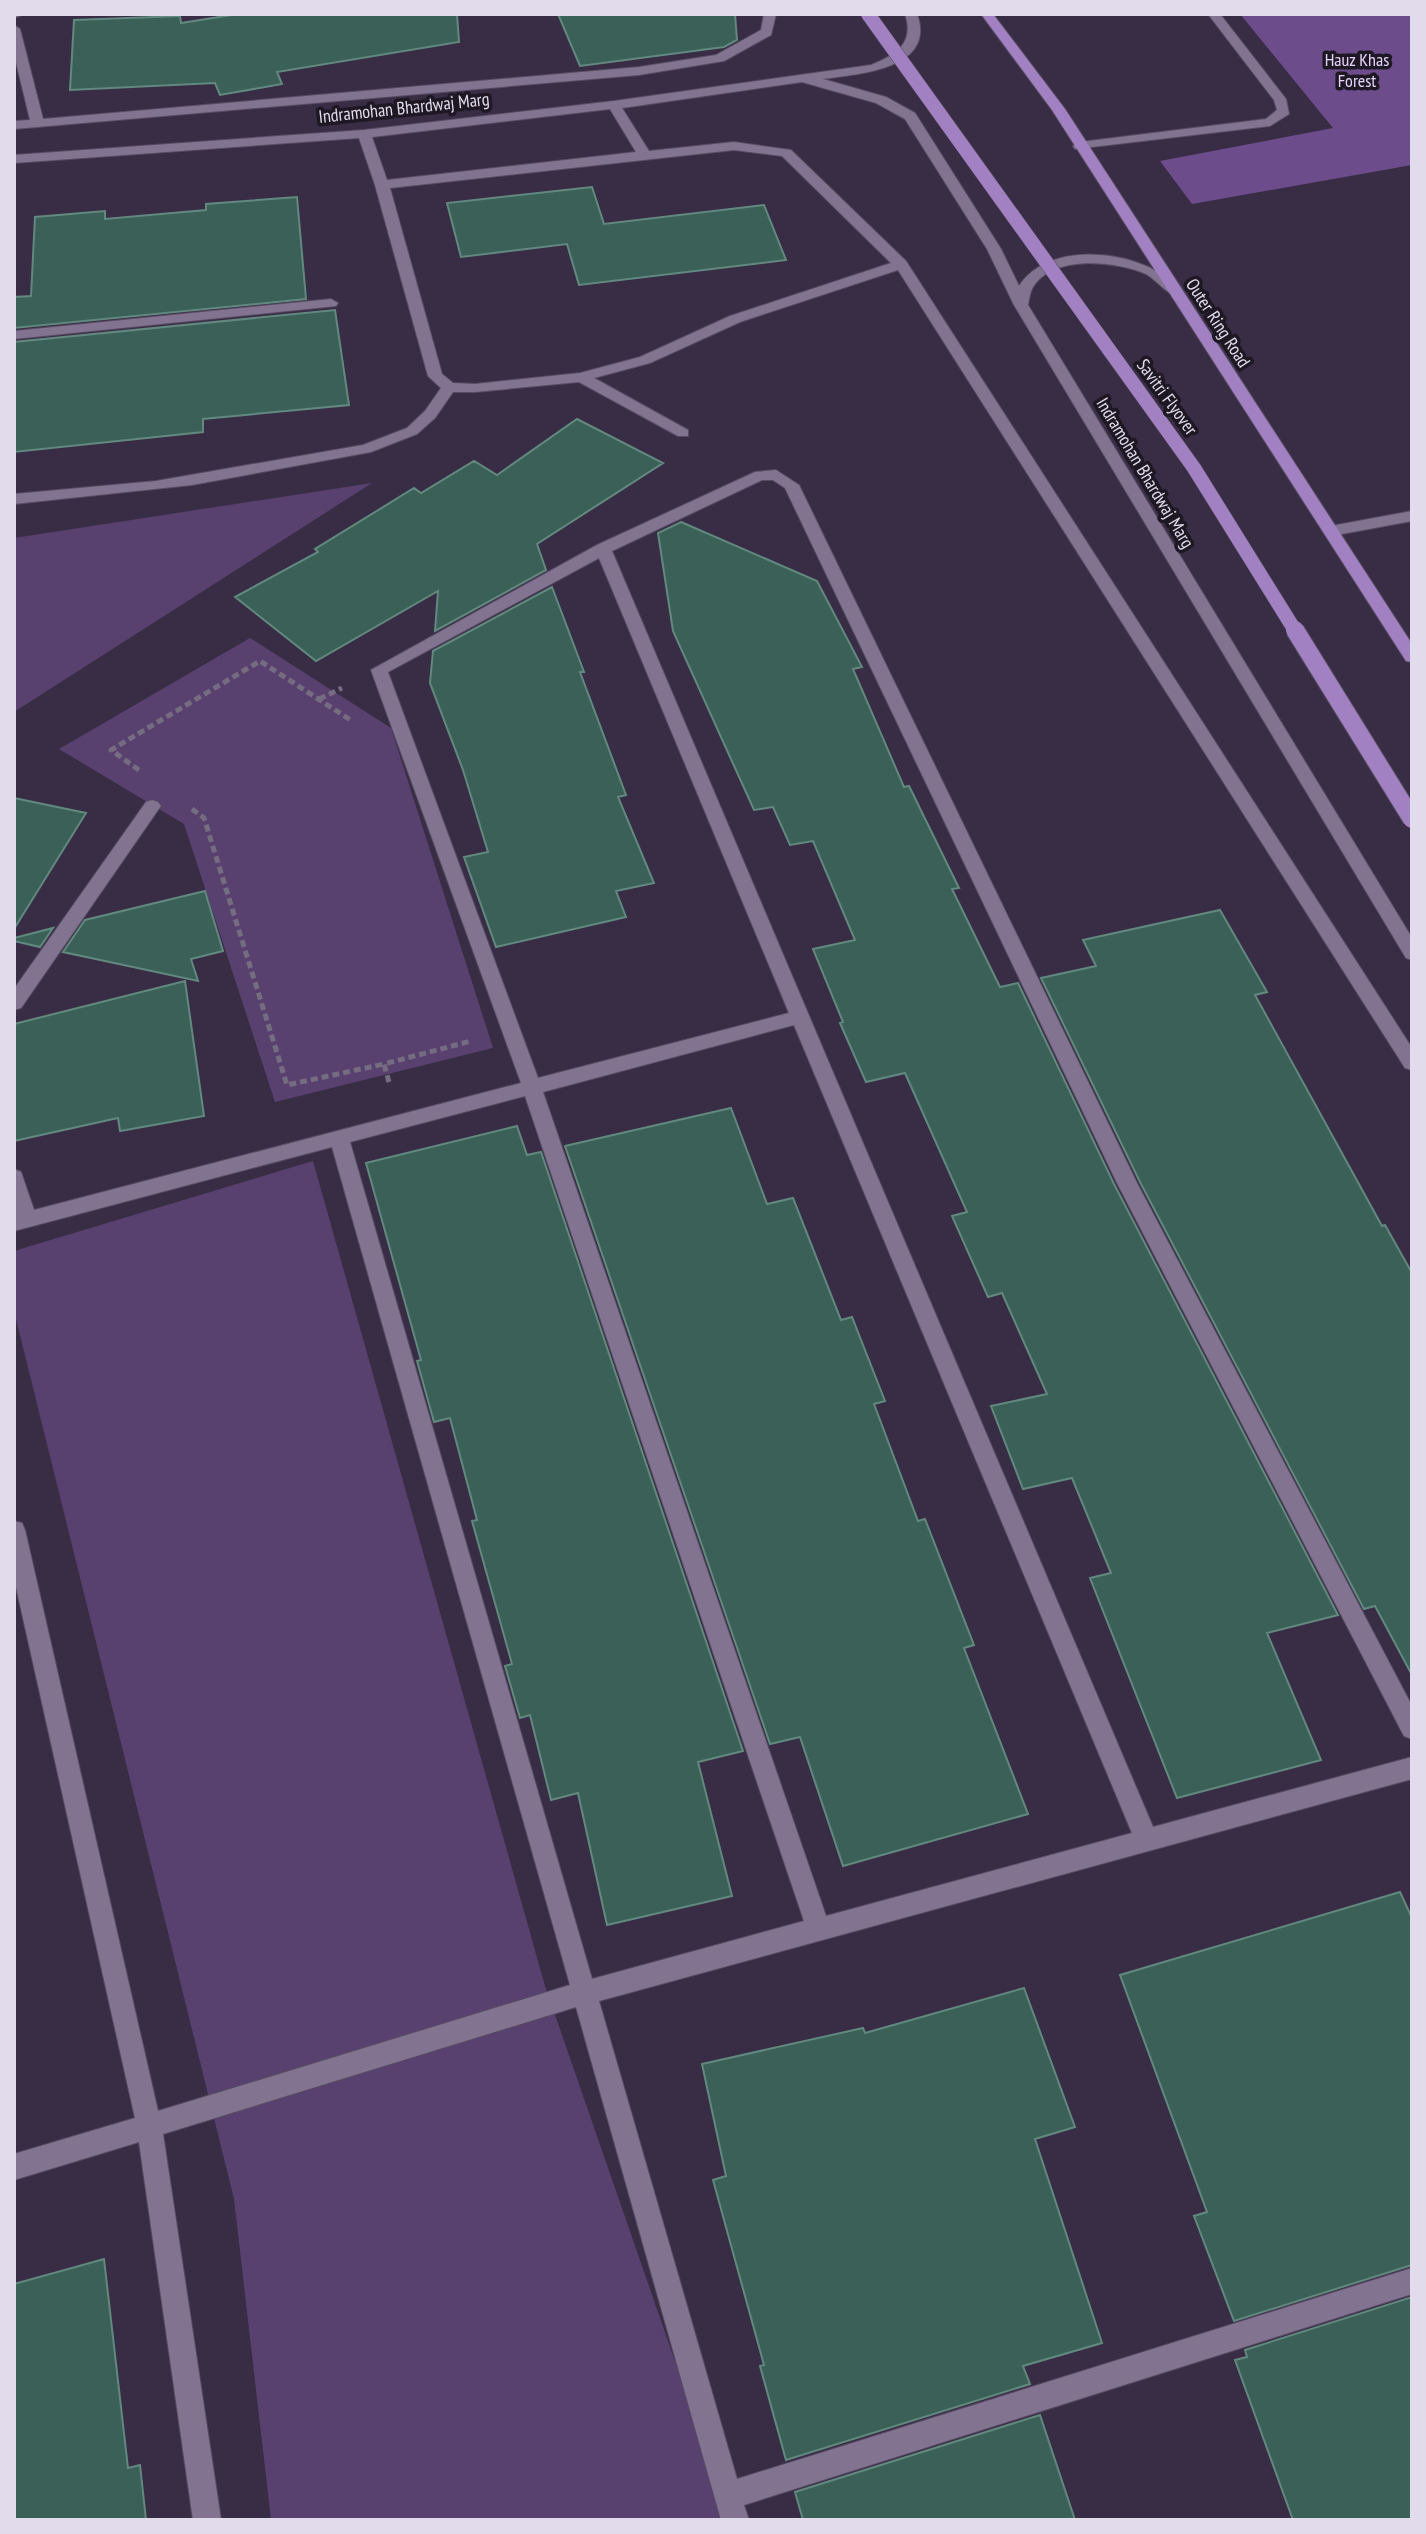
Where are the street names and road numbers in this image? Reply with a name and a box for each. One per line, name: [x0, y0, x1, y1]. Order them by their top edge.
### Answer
street label: Indramohan Bhardwaj Marg: [317, 87, 490, 128]
street label: Outer Ring Road: [1181, 274, 1256, 372]
street label: Savitri Flyover: [1132, 354, 1203, 439]
street label: Indramohan Bhardwaj Marg: [1091, 393, 1199, 552]

